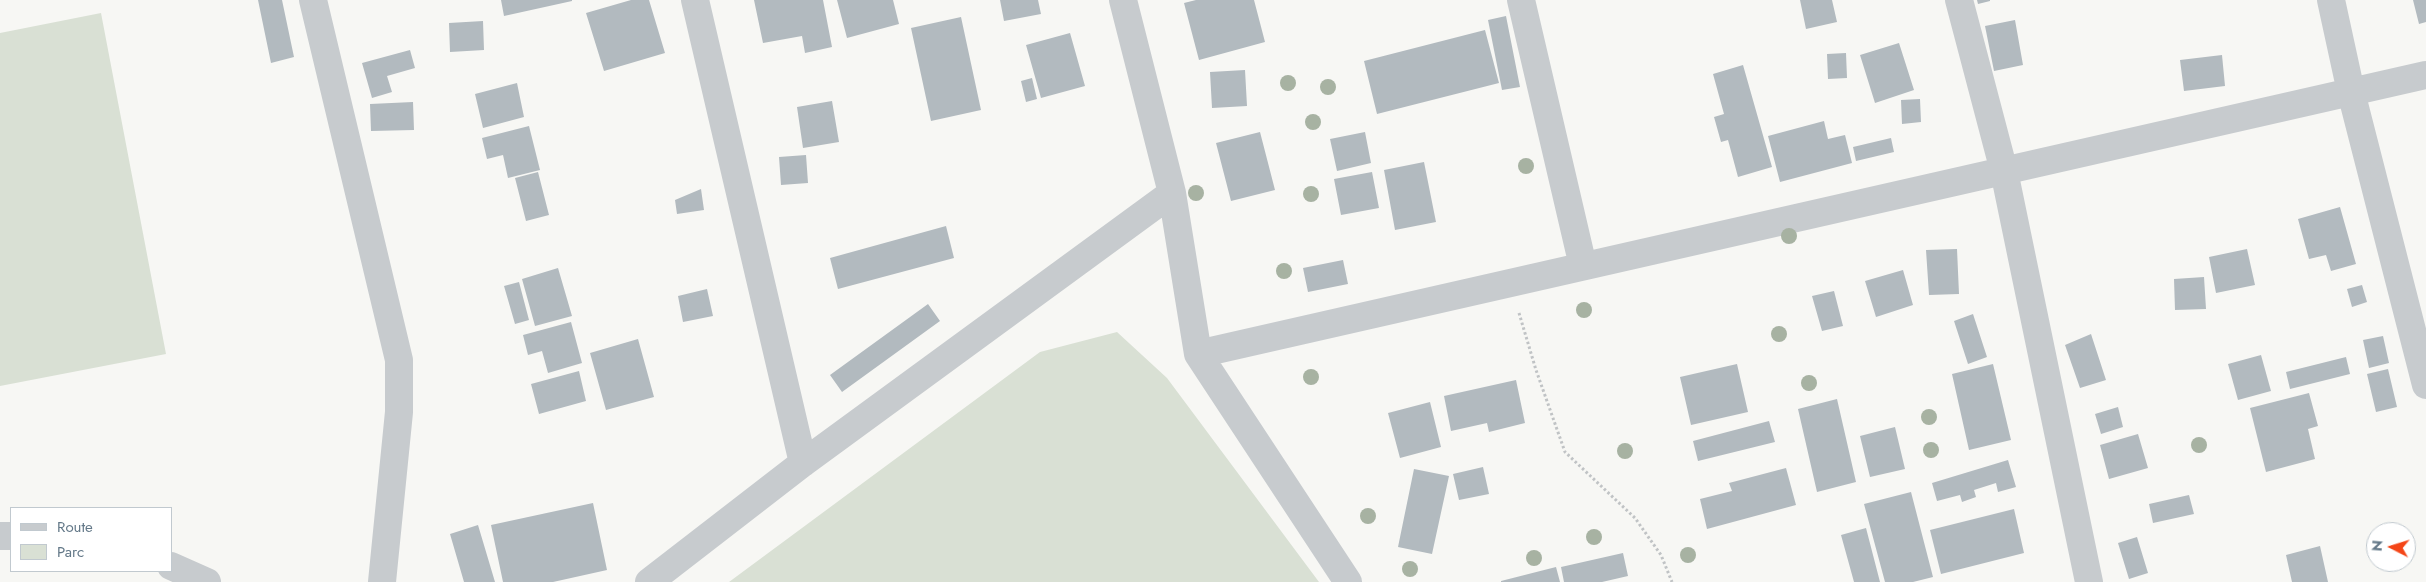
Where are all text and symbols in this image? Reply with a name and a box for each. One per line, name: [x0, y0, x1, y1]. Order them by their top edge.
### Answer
legend: [10, 507, 172, 572]
text: Route: [57, 516, 93, 538]
north arrow: [2366, 522, 2416, 572]
text: N: [2367, 539, 2388, 552]
text: Parc: [57, 541, 84, 563]

